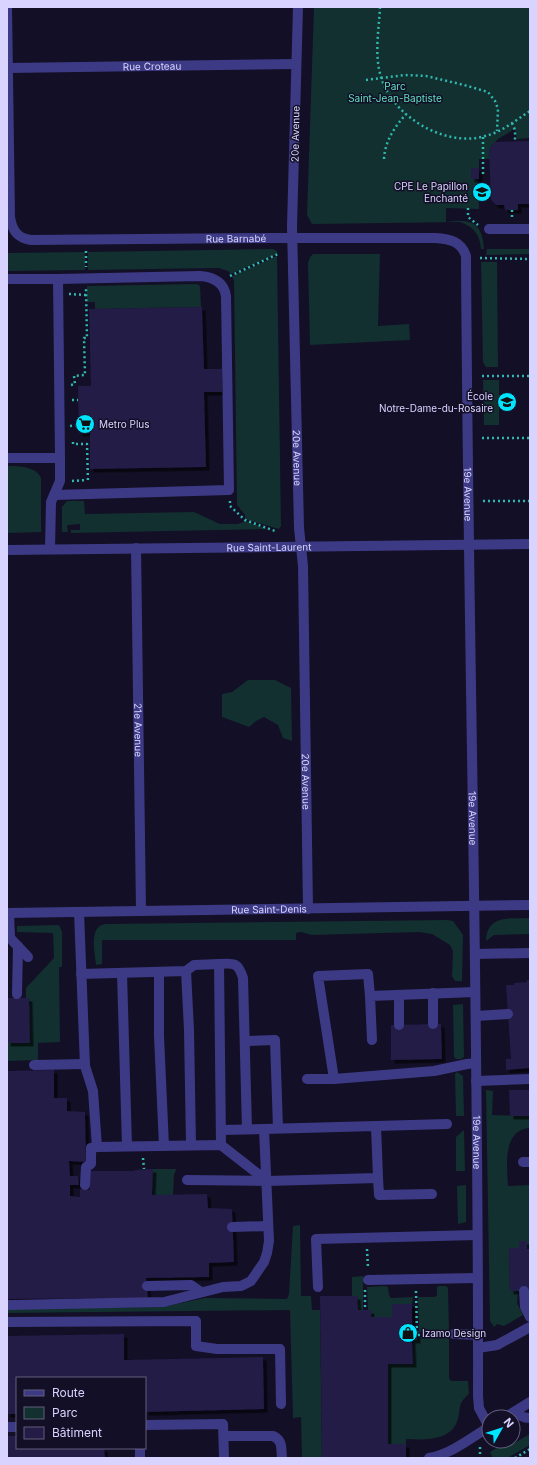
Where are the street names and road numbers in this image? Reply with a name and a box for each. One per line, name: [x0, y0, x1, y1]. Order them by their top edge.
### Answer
street label: Rue Croteau: [123, 60, 181, 72]
street label: 20e Avenue: [289, 106, 301, 162]
street label: Rue Barnabé: [206, 232, 267, 245]
street label: 20e Avenue: [291, 430, 304, 486]
street label: 19e Avenue: [462, 467, 475, 522]
street label: Rue Saint-Laurent: [226, 540, 312, 553]
street label: 21e Avenue: [132, 703, 145, 757]
street label: 20e Avenue: [300, 753, 313, 810]
street label: 19e Avenue: [467, 791, 479, 846]
street label: Rue Saint-Denis: [231, 902, 307, 916]
street label: 19e Avenue: [471, 1115, 483, 1170]

